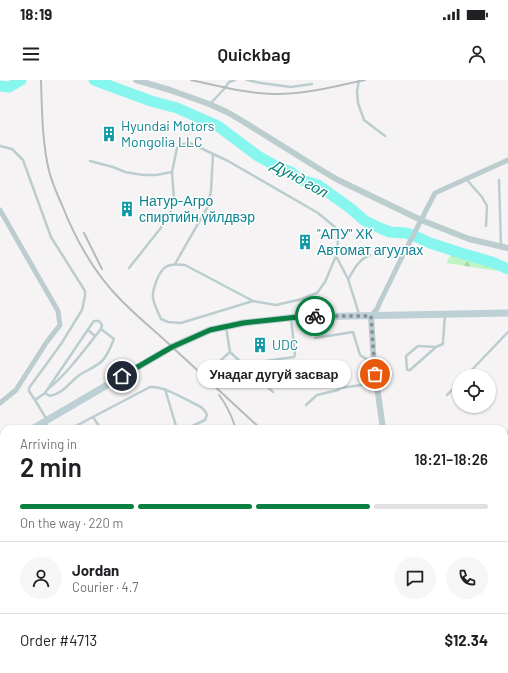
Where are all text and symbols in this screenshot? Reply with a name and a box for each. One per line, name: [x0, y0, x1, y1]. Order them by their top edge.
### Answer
text: 18:19: [20, 5, 52, 23]
icon: menu: [20, 43, 42, 65]
text: Quickbag: [217, 43, 291, 65]
icon: person: [466, 43, 488, 65]
place label: Hyundai Motors Mongolia LLC: [121, 117, 215, 150]
building icon: Hyundai Motors Mongolia LLC: [100, 125, 118, 143]
water label: Дунд гол: [268, 154, 332, 201]
place label: Натур-Агро спиртийн үйлдвэр: [139, 192, 255, 225]
building icon: Натур-Агро спиртийн үйлдвэр: [118, 200, 136, 218]
place label: "АПУ" ХК Автомат агуулах: [317, 225, 423, 258]
building icon: "АПУ" ХК Автомат агуулах: [296, 233, 314, 251]
courier: [295, 296, 335, 336]
icon: bike: [304, 305, 326, 327]
building icon: UDC: [251, 336, 269, 354]
place label: UDC: [272, 336, 298, 353]
pin: [358, 357, 392, 391]
pin: [105, 359, 139, 393]
callout: Унадаг дугуй засвар: [197, 360, 351, 388]
icon: bag: [364, 363, 386, 385]
icon: home: [111, 365, 133, 387]
text: Унадаг дугуй засвар: [210, 366, 338, 382]
map controls: [452, 369, 496, 413]
button: locate: [452, 369, 496, 413]
text: Arriving in: [20, 436, 77, 452]
text: 18:21–18:26: [414, 450, 488, 468]
text: 2 min: [20, 451, 82, 482]
text: On the way · 220 m: [20, 515, 123, 531]
button: person: [20, 557, 62, 599]
button: chat: [394, 557, 436, 599]
button: phone: [446, 557, 488, 599]
text: Jordan: [72, 561, 119, 579]
text: Courier · 4.7: [72, 579, 139, 595]
text: Order #4713: [20, 631, 97, 649]
text: $12.34: [444, 631, 488, 649]

